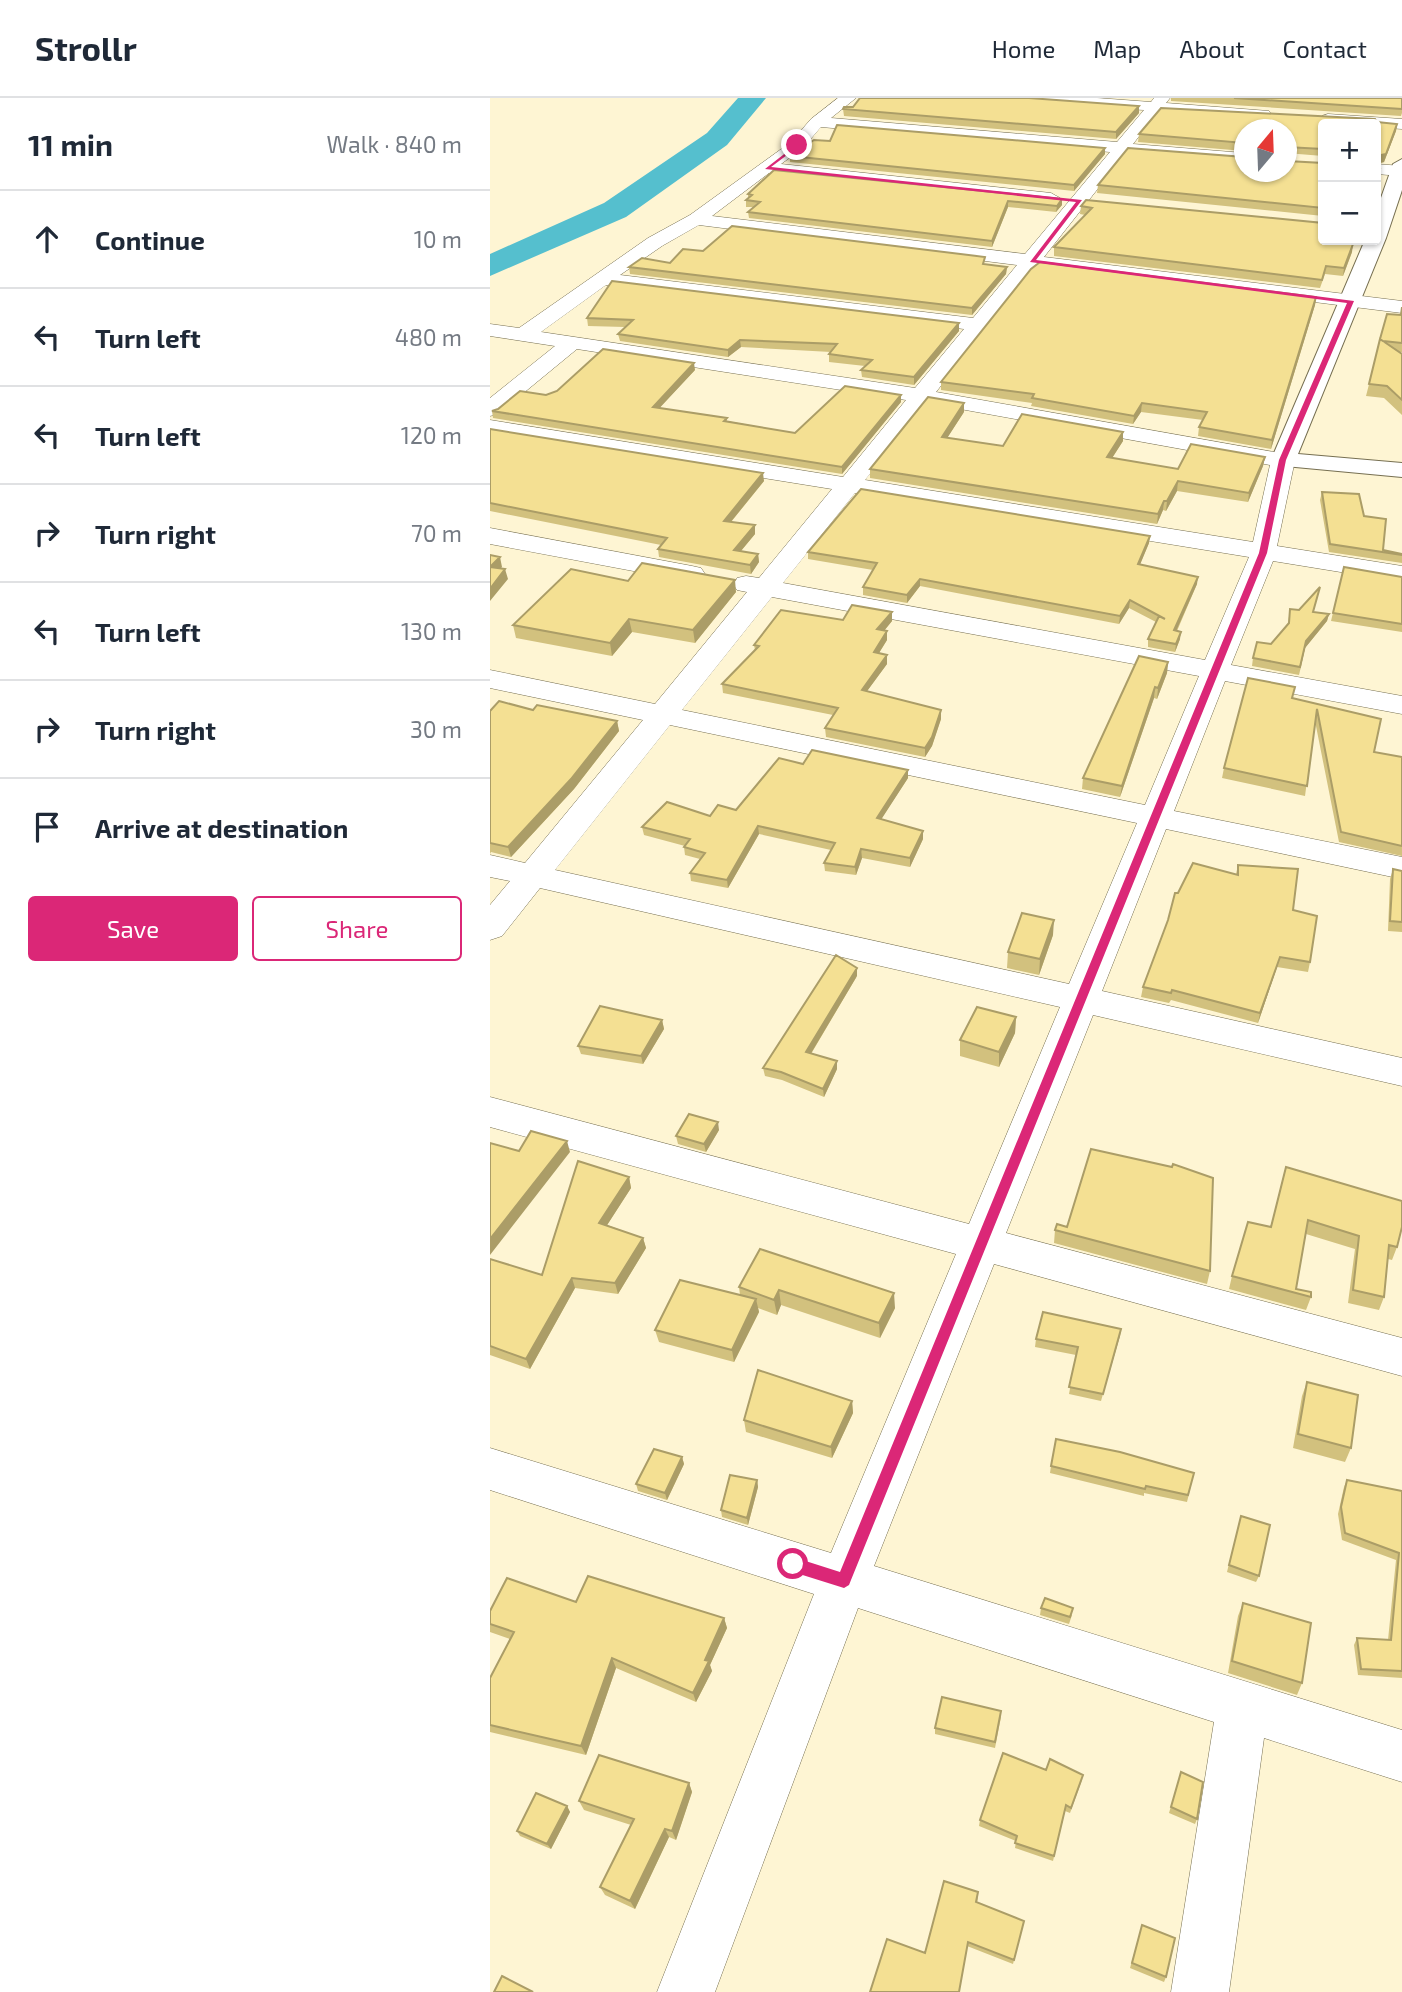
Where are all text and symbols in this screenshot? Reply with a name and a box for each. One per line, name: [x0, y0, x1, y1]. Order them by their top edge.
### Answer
text: Strollr: [35, 28, 137, 68]
text: Home: [992, 34, 1055, 63]
text: Map: [1093, 34, 1141, 63]
text: About: [1179, 34, 1245, 63]
text: Contact: [1283, 34, 1367, 63]
north arrow: [1234, 119, 1297, 182]
map controls: [1318, 119, 1381, 245]
button: +: [1318, 119, 1381, 182]
text: 11 min: [28, 126, 113, 162]
route end: [781, 129, 812, 160]
text: Walk · 840 m: [327, 130, 462, 158]
button: −: [1318, 182, 1381, 245]
icon: ahead: [28, 220, 66, 258]
text: Continue: [95, 224, 205, 255]
text: 10 m: [414, 225, 462, 253]
icon: left: [28, 318, 66, 356]
text: Turn left: [95, 322, 201, 353]
text: 480 m: [395, 323, 462, 351]
icon: left: [28, 416, 66, 454]
text: Turn left: [95, 420, 201, 451]
text: 120 m: [401, 421, 462, 449]
icon: right: [28, 514, 66, 552]
text: Turn right: [95, 518, 216, 549]
text: 70 m: [411, 519, 462, 547]
icon: left: [28, 612, 66, 650]
text: Turn left: [95, 616, 201, 647]
text: 130 m: [401, 617, 462, 645]
icon: right: [28, 710, 66, 748]
text: Turn right: [95, 714, 216, 745]
text: 30 m: [410, 715, 462, 743]
icon: arrive: [28, 808, 66, 846]
text: Arrive at destination: [95, 812, 348, 843]
button: Save: [28, 896, 238, 961]
button: Share: [252, 896, 462, 961]
route start: [777, 1548, 808, 1579]

